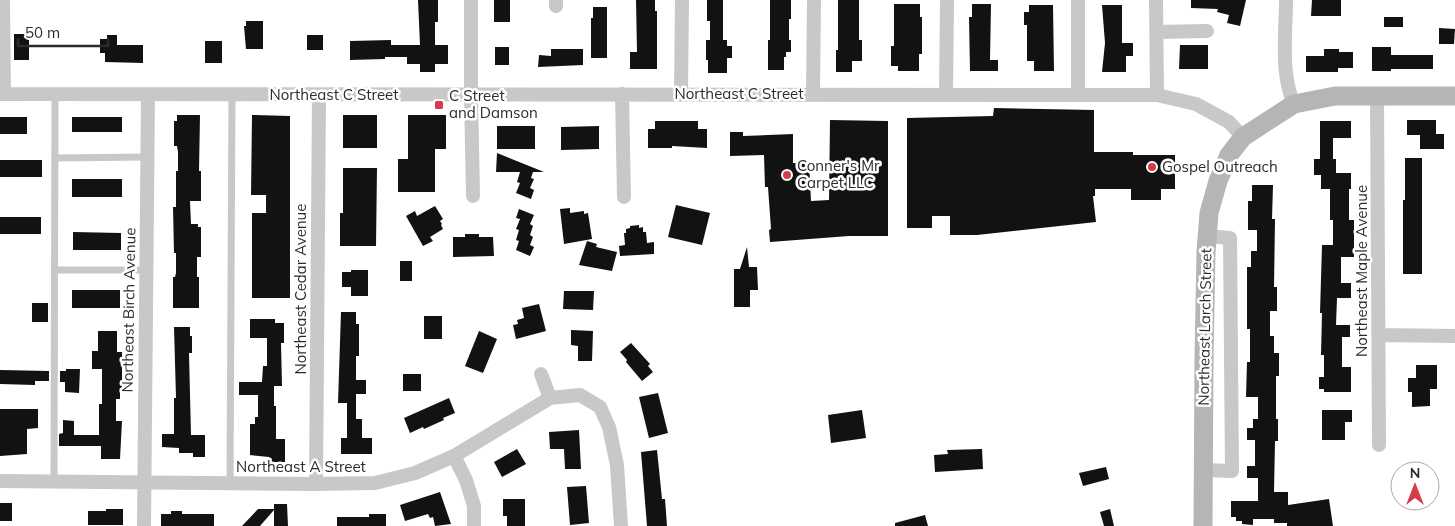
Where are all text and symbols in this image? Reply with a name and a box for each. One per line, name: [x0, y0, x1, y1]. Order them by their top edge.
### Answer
scale bar: [18, 15, 108, 47]
text: 50 m: [25, 23, 60, 42]
street label: Northeast C Street: [675, 84, 804, 103]
street label: Northeast C Street: [270, 85, 399, 104]
place label: C Street and Damson: [449, 86, 538, 122]
marker: C Street and Damson: [433, 99, 445, 111]
place label: Conner's Mr Carpet LLC: [797, 156, 880, 192]
place label: Gospel Outreach: [1162, 157, 1278, 176]
marker: Gospel Outreach: [1146, 161, 1158, 173]
marker: Conner's Mr Carpet LLC: [781, 169, 793, 181]
street label: Northeast Maple Avenue: [1352, 185, 1371, 357]
street label: Northeast Cedar Avenue: [291, 204, 310, 374]
street label: Northeast Birch Avenue: [118, 227, 139, 393]
street label: Northeast Larch Street: [1194, 248, 1215, 406]
street label: Northeast A Street: [236, 457, 366, 476]
north arrow: [1390, 461, 1440, 511]
text: N: [1410, 464, 1420, 482]

